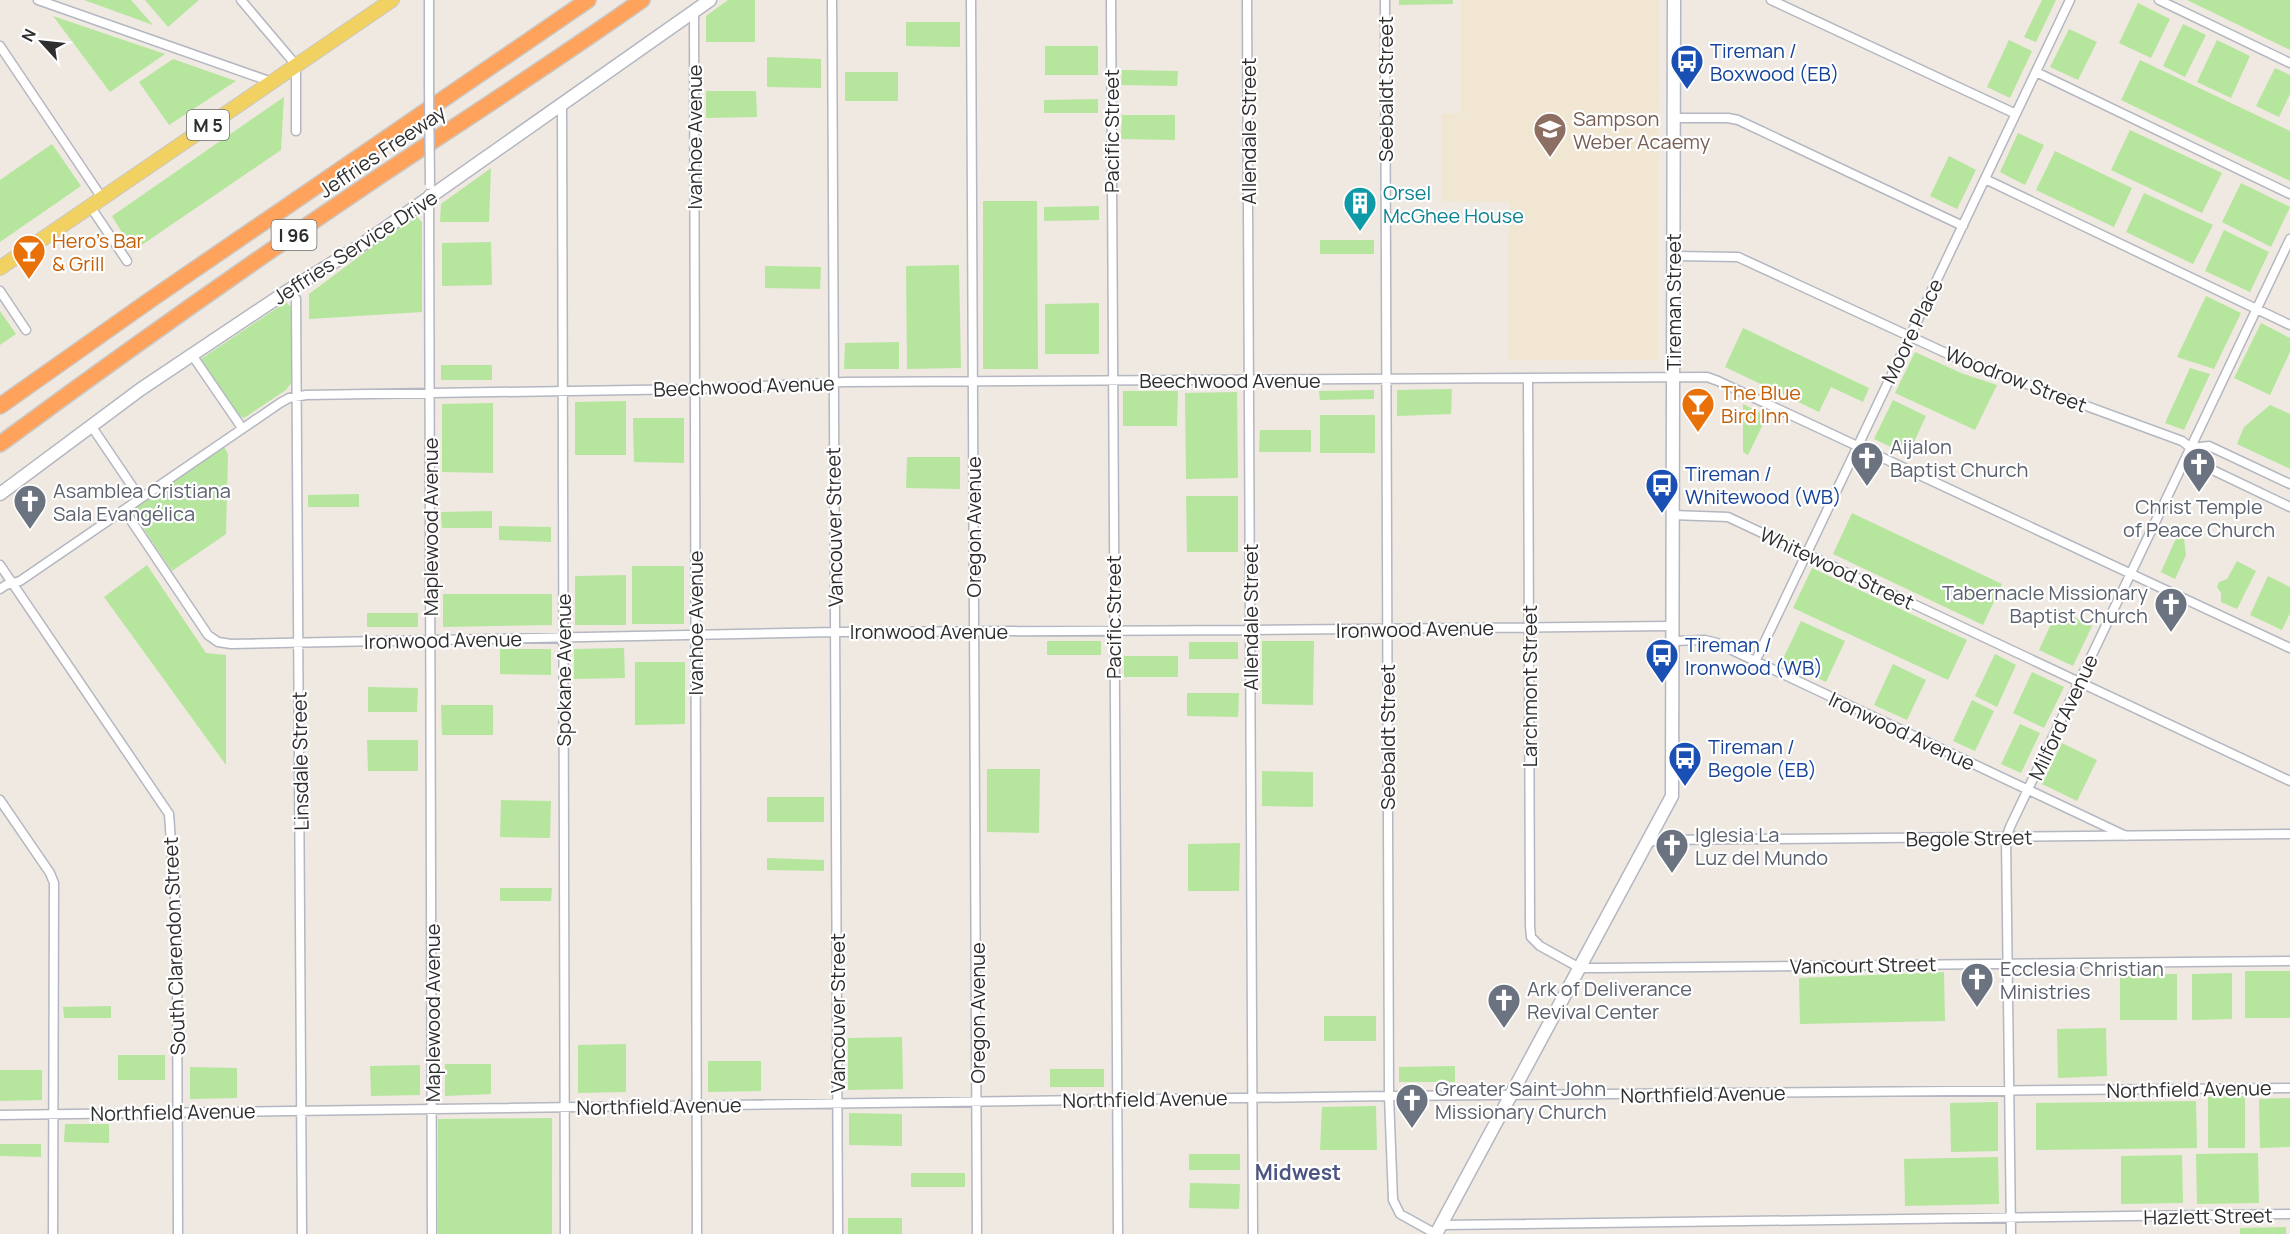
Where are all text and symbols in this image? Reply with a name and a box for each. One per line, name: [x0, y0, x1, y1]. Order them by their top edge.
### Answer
north arrow: [12, 12, 72, 72]
street label: Seebaldt Street: [1372, 16, 1399, 162]
text: N: [16, 25, 41, 45]
place label: Tireman / Boxwood (EB): [1710, 37, 1839, 87]
bus stop icon: Tireman / Boxwood (EB): [1669, 43, 1705, 90]
street label: Allendale Street: [1235, 57, 1262, 205]
street label: Ivanhoe Avenue: [681, 64, 708, 210]
street label: Pacific Street: [1098, 69, 1125, 193]
street label: Jeffries Freeway: [313, 98, 451, 204]
place label: Sampson Weber Acaemy: [1573, 105, 1711, 155]
road number: M 5: [187, 110, 229, 140]
school or university icon: Sampson Weber Acaemy: [1532, 111, 1568, 158]
place label: Orsel McGhee House: [1383, 179, 1524, 229]
street label: Jeffries Service Drive: [267, 184, 443, 310]
building icon: Orsel McGhee House: [1342, 185, 1378, 232]
road number: I 96: [272, 220, 316, 250]
place label: Hero's Bar & Grill: [52, 227, 144, 277]
bar icon: Hero's Bar & Grill: [11, 233, 47, 280]
street label: Tireman Street: [1660, 233, 1687, 371]
street label: Moore Place: [1875, 274, 1949, 388]
street label: Woodrow Street: [1941, 340, 2091, 418]
street label: Beechwood Avenue: [1139, 367, 1321, 394]
street label: Beechwood Avenue: [653, 369, 835, 403]
place label: The Blue Bird Inn: [1721, 379, 1801, 429]
bar icon: The Blue Bird Inn: [1680, 386, 1716, 433]
place label: Aijalon Baptist Church: [1890, 433, 2028, 483]
street label: Maplewood Avenue: [417, 438, 444, 616]
church icon: Aijalon Baptist Church: [1849, 440, 1885, 487]
church icon: Christ Temple of Peace Church: [2181, 446, 2217, 493]
street label: Vancouver Street: [819, 447, 849, 607]
street label: Oregon Avenue: [960, 456, 987, 598]
place label: Tireman / Whitewood (WB): [1685, 460, 1842, 510]
bus stop icon: Tireman / Whitewood (WB): [1644, 467, 1680, 514]
place label: Asamblea Cristiana Sala Evangélica: [53, 477, 231, 527]
church icon: Asamblea Cristiana Sala Evangélica: [12, 483, 48, 530]
place label: Christ Temple of Peace Church: [2123, 493, 2275, 543]
street label: Whitewood Street: [1755, 520, 1919, 616]
street label: Allendale Street: [1237, 543, 1264, 691]
street label: Ivanhoe Avenue: [682, 550, 709, 696]
street label: Pacific Street: [1100, 555, 1127, 679]
place label: Tabernacle Missionary Baptist Church: [1942, 579, 2148, 629]
church icon: Tabernacle Missionary Baptist Church: [2153, 586, 2189, 633]
street label: Spokane Avenue: [550, 593, 577, 747]
street label: Larchmont Street: [1516, 605, 1543, 767]
street label: Ironwood Avenue: [1336, 614, 1494, 644]
street label: Ironwood Avenue: [850, 618, 1008, 645]
street label: Ironwood Avenue: [364, 625, 522, 655]
place label: Tireman / Ironwood (WB): [1685, 631, 1823, 681]
bus stop icon: Tireman / Ironwood (WB): [1644, 637, 1680, 684]
street label: Milford Avenue: [2022, 650, 2104, 784]
street label: Seebaldt Street: [1374, 664, 1401, 810]
street label: Ironwood Avenue: [1825, 685, 1979, 777]
street label: Linsdale Street: [285, 691, 315, 831]
place label: Tireman / Begole (EB): [1708, 733, 1817, 783]
bus stop icon: Tireman / Begole (EB): [1667, 740, 1703, 787]
place label: Iglesia La Luz del Mundo: [1695, 821, 1828, 871]
street label: Begole Street: [1905, 823, 2033, 853]
church icon: Iglesia La Luz del Mundo: [1654, 827, 1690, 874]
street label: South Clarendon Street: [157, 836, 191, 1056]
street label: Maplewood Avenue: [419, 924, 446, 1102]
street label: Vancouver Street: [824, 933, 851, 1093]
street label: Oregon Avenue: [964, 942, 991, 1084]
street label: Vancourt Street: [1790, 950, 1936, 980]
place label: Ecclesia Christian Ministries: [2000, 955, 2164, 1005]
church icon: Ecclesia Christian Ministries: [1959, 961, 1995, 1008]
place label: Ark of Deliverance Revival Center: [1527, 975, 1692, 1025]
church icon: Ark of Deliverance Revival Center: [1486, 982, 1522, 1029]
street label: Northfield Avenue: [2106, 1074, 2272, 1104]
place label: Greater Saint John Missionary Church: [1435, 1075, 1607, 1125]
street label: Northfield Avenue: [1620, 1079, 1786, 1109]
church icon: Greater Saint John Missionary Church: [1394, 1082, 1430, 1129]
street label: Northfield Avenue: [1062, 1084, 1228, 1114]
street label: Northfield Avenue: [576, 1091, 742, 1121]
street label: Northfield Avenue: [90, 1097, 256, 1127]
district label: Midwest: [1255, 1158, 1341, 1186]
street label: Hazlett Street: [2143, 1201, 2273, 1231]

